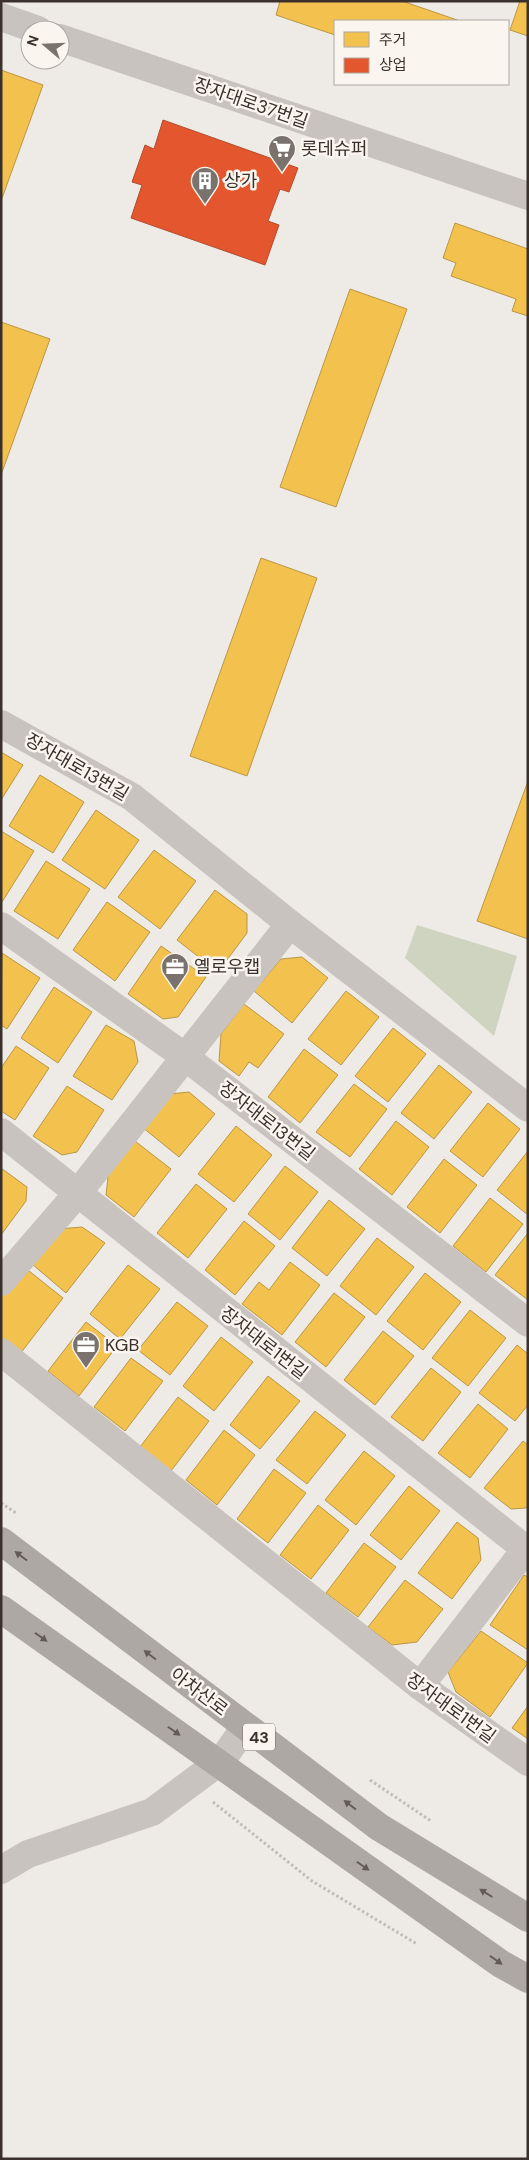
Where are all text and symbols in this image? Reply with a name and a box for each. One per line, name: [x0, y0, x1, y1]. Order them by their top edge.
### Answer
north arrow: [20, 20, 70, 70]
legend: [334, 20, 509, 85]
text: 주거: [379, 30, 407, 50]
text: N: [23, 33, 43, 49]
text: 상업: [379, 55, 407, 75]
street label: 장자대로37번길: [191, 72, 311, 134]
supermarket icon: 롯데슈퍼: [267, 134, 297, 173]
place label: 롯데슈퍼: [301, 137, 367, 161]
building icon: 상가: [190, 166, 220, 205]
place label: 상가: [224, 169, 258, 193]
street label: 장자대로13번길: [21, 728, 133, 806]
office icon: 옐로우캡: [160, 952, 190, 991]
place label: 옐로우캡: [194, 955, 260, 979]
street label: 장자대로13번길: [214, 1076, 320, 1166]
street label: 장자대로1번길: [215, 1301, 313, 1385]
office icon: KGB: [71, 1330, 101, 1369]
place label: KGB: [105, 1333, 139, 1357]
one-way arrow: [15, 1551, 28, 1562]
one-way arrow: [34, 1632, 48, 1642]
one-way arrow: [143, 1650, 157, 1660]
street label: 아차산로: [165, 1662, 233, 1722]
street label: 장자대로1번길: [401, 1667, 501, 1749]
road number: 43: [243, 1724, 275, 1750]
one-way arrow: [167, 1726, 180, 1736]
one-way arrow: [343, 1800, 357, 1810]
one-way arrow: [356, 1861, 370, 1871]
one-way arrow: [480, 1888, 493, 1897]
one-way arrow: [489, 1955, 503, 1965]

